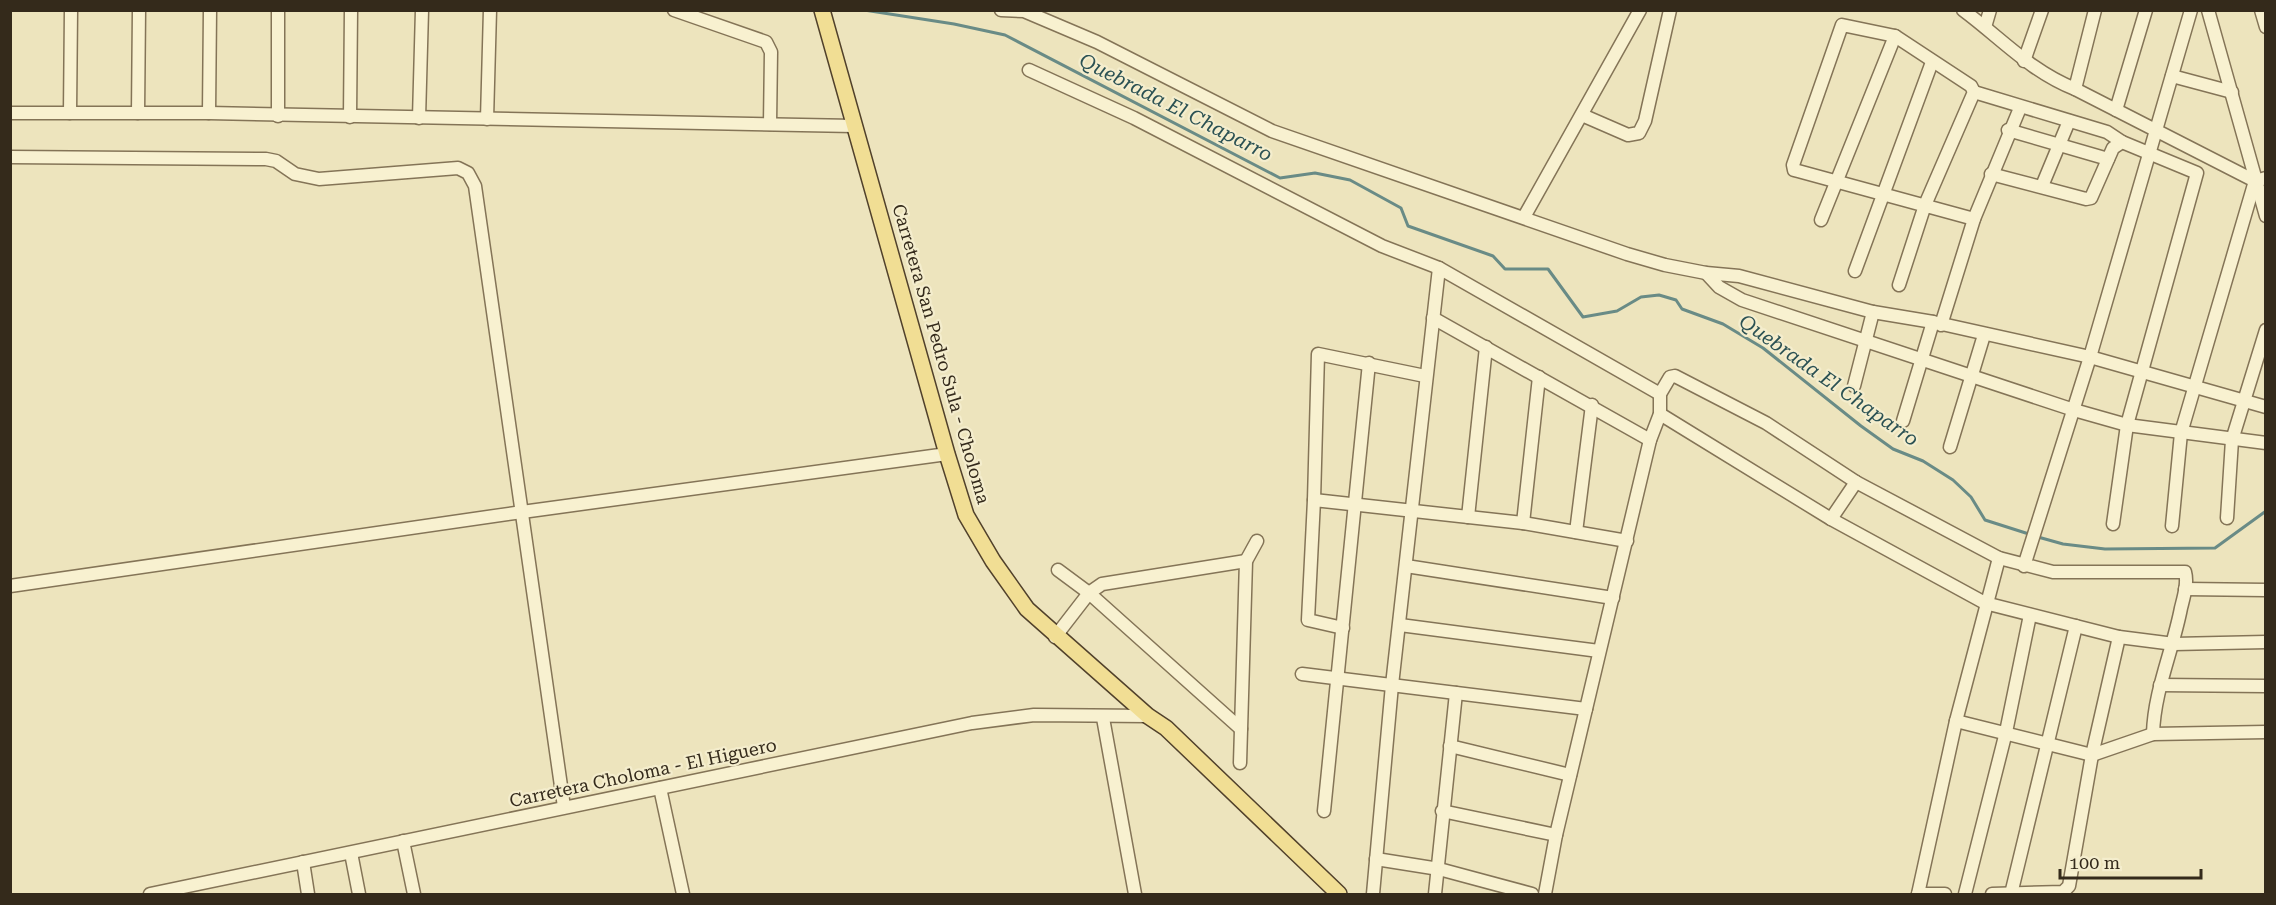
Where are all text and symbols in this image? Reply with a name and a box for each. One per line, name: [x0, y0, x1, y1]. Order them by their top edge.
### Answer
water label: Quebrada El Chaparro: [1075, 48, 1277, 166]
street label: Carretera San Pedro Sula - Choloma: [889, 201, 995, 506]
water label: Quebrada El Chaparro: [1735, 309, 1923, 451]
street label: Carretera Choloma - El Higuero: [507, 734, 778, 811]
scale bar: [2060, 842, 2201, 880]
text: 100 m: [2069, 852, 2120, 873]

